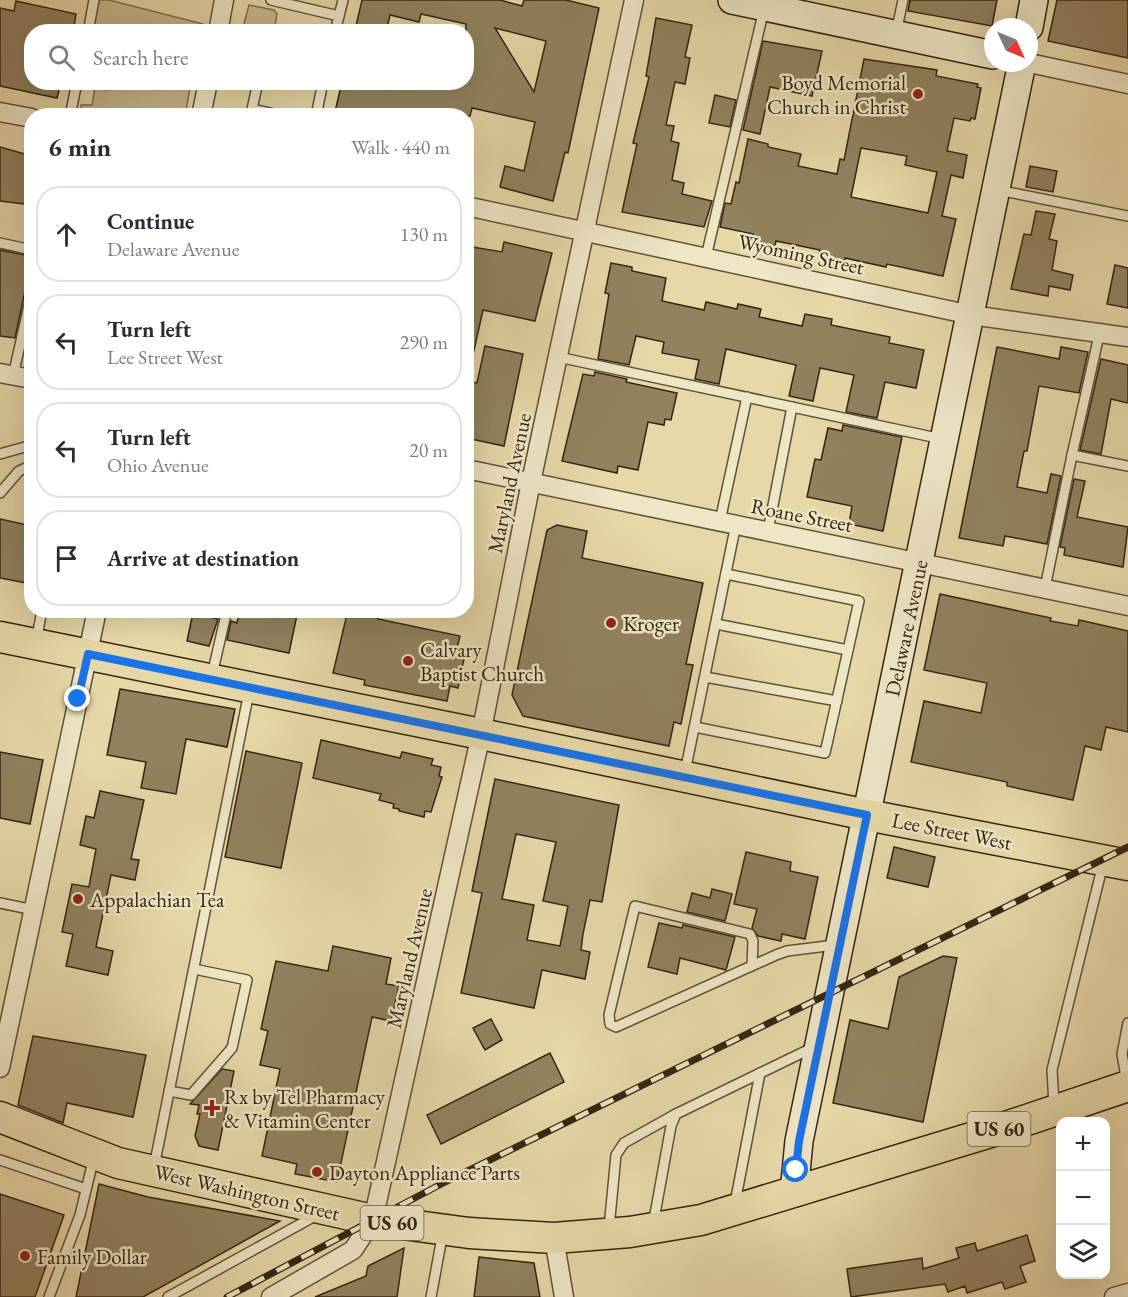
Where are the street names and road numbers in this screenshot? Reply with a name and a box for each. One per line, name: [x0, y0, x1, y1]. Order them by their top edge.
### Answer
street label: Wyoming Street: [735, 227, 867, 281]
street label: Maryland Avenue: [481, 410, 537, 556]
street label: Roane Street: [749, 492, 855, 538]
street label: Delaware Avenue: [878, 557, 934, 699]
street label: Lee Street West: [890, 806, 1015, 856]
street label: Maryland Avenue: [380, 885, 438, 1031]
road number: US 60: [968, 1112, 1030, 1146]
street label: West Washington Street: [151, 1157, 343, 1227]
road number: US 60: [360, 1206, 424, 1240]

